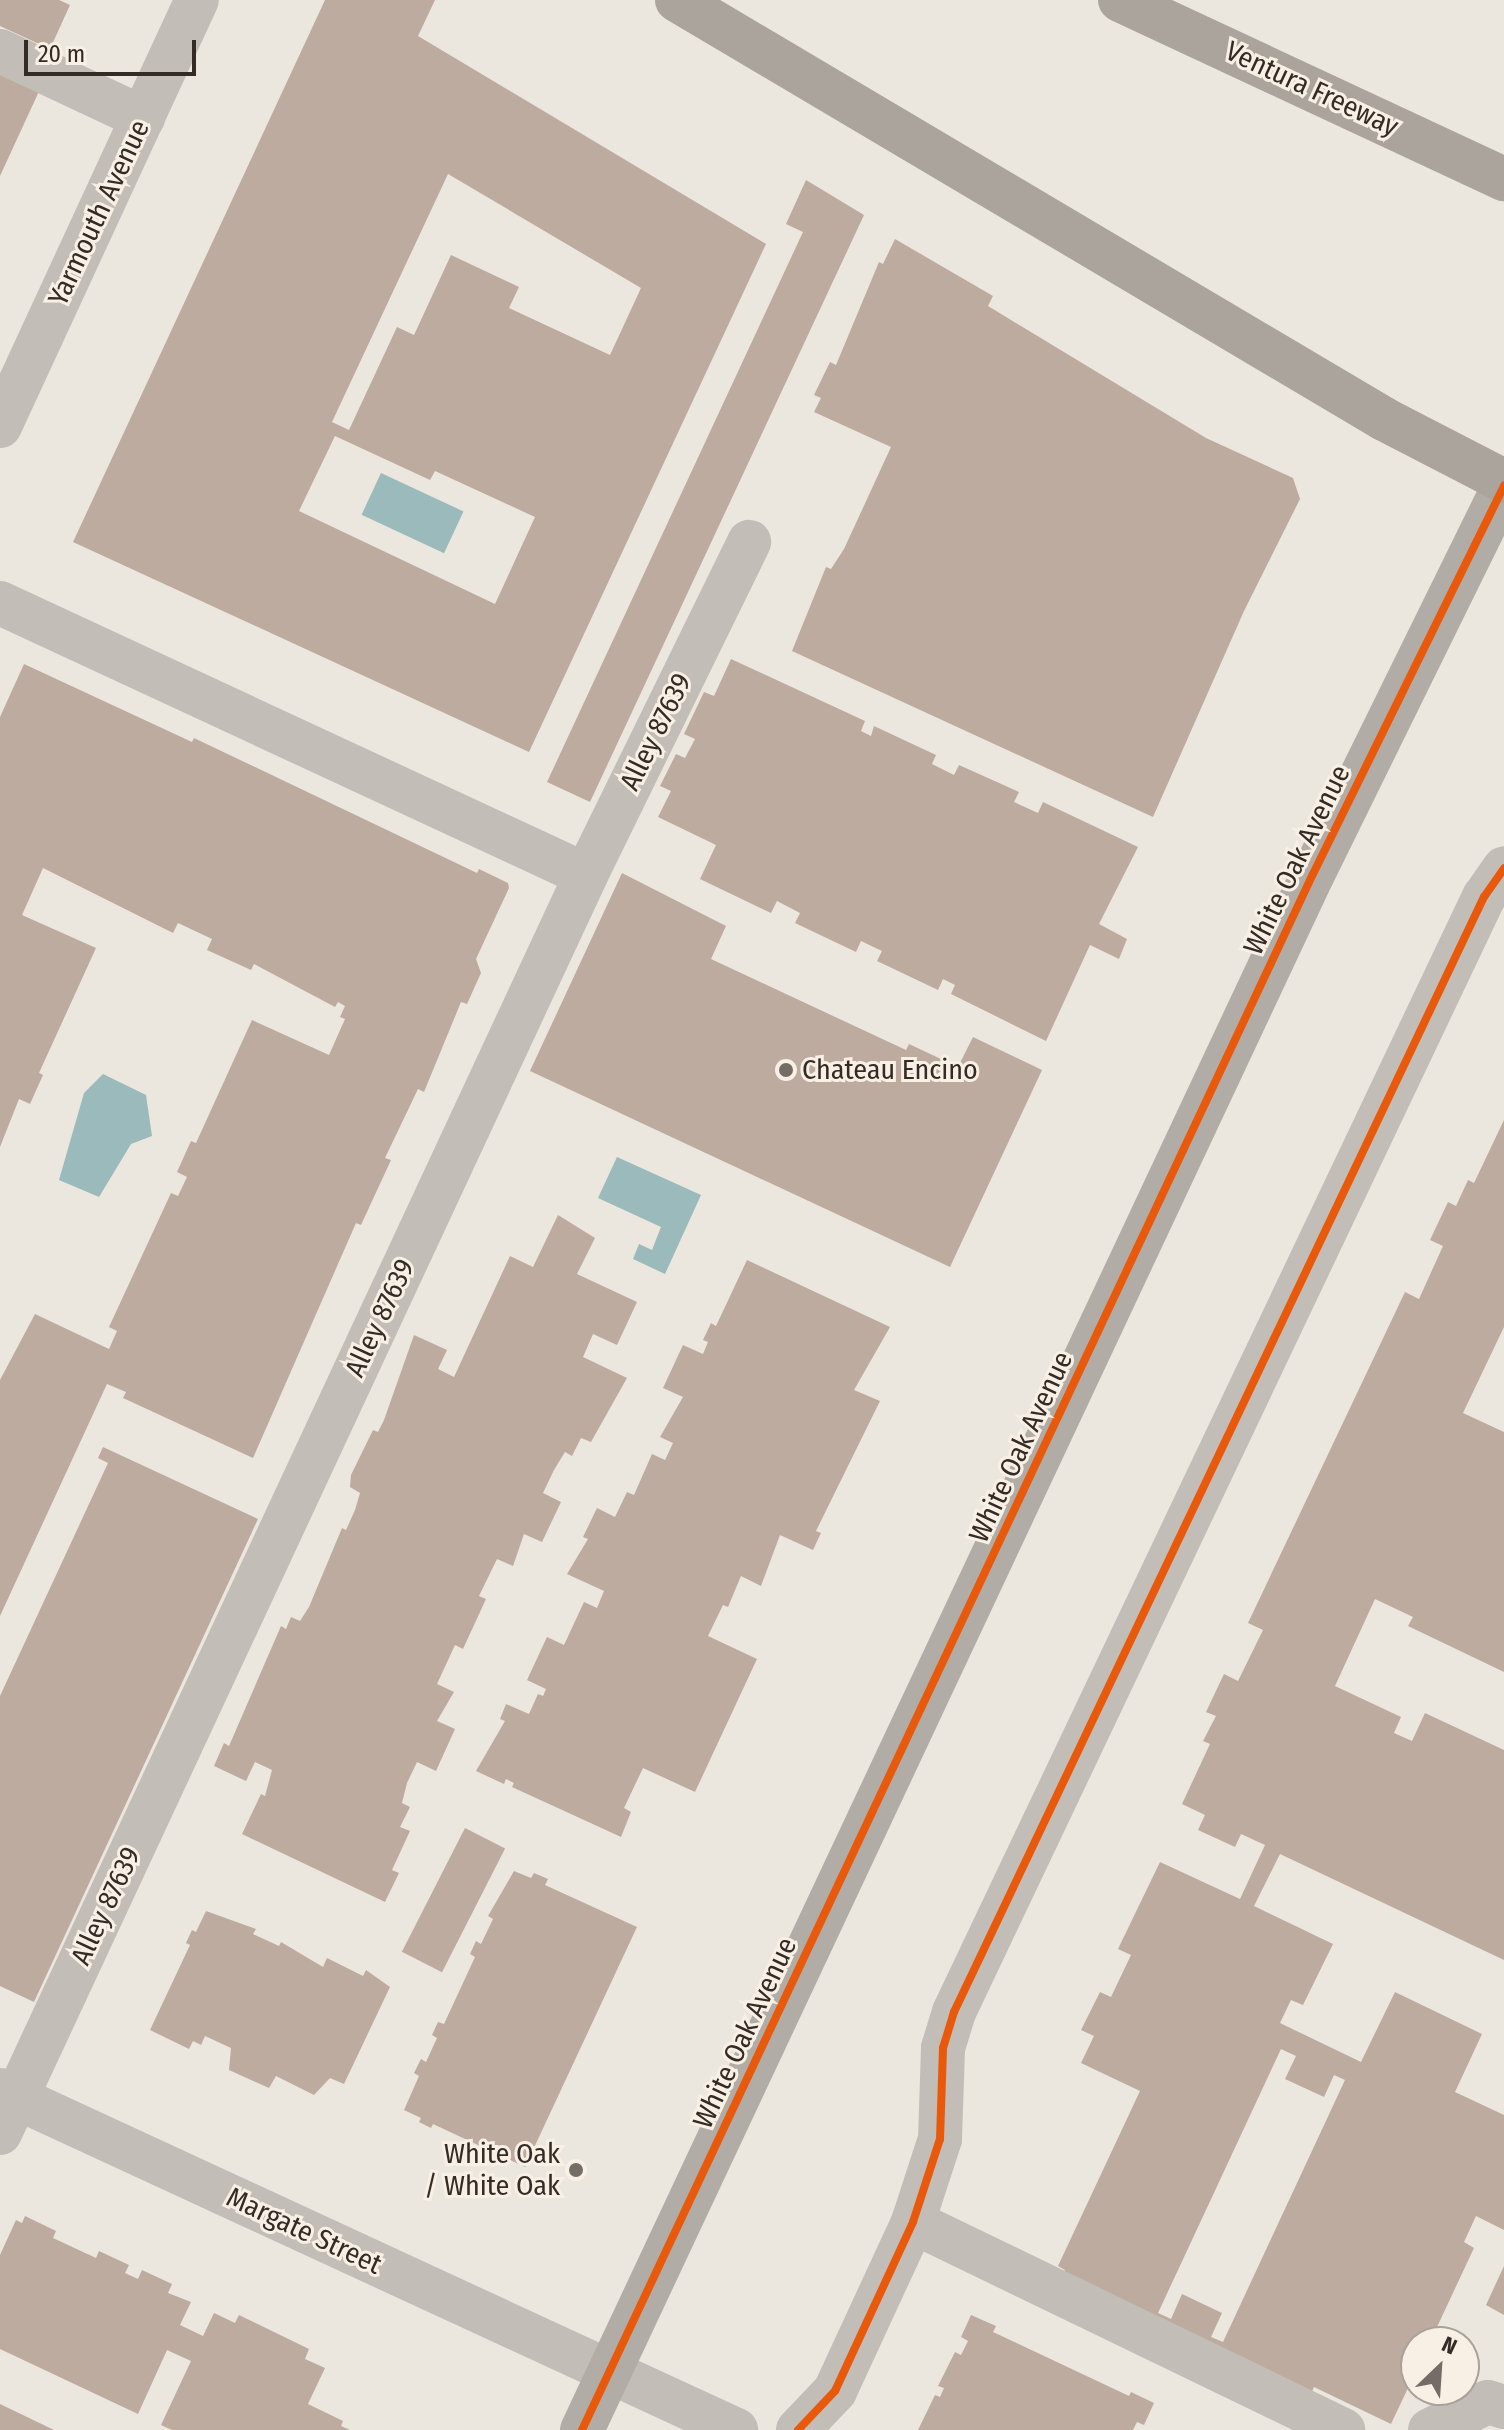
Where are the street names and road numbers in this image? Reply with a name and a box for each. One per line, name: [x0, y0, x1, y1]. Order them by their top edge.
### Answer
street label: Ventura Freeway: [1220, 34, 1404, 144]
street label: Yarmouth Avenue: [41, 115, 157, 311]
street label: Alley 87639: [613, 668, 699, 796]
street label: White Oak Avenue: [1237, 760, 1357, 960]
street label: Alley 87639: [338, 1254, 422, 1382]
street label: White Oak Avenue: [962, 1346, 1080, 1548]
street label: Alley 87639: [64, 1842, 148, 1970]
street label: White Oak Avenue: [686, 1932, 804, 2134]
street label: Margate Street: [221, 2180, 387, 2282]

